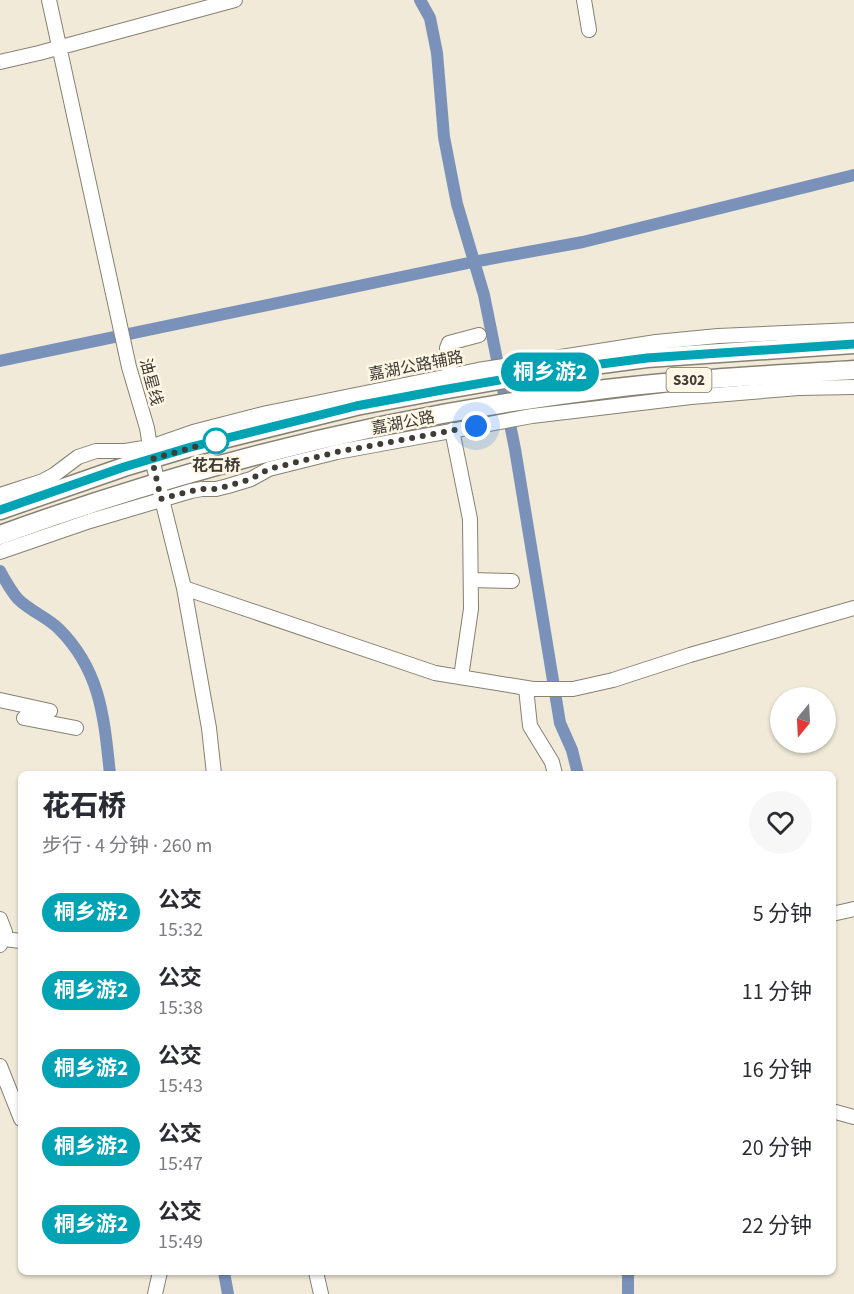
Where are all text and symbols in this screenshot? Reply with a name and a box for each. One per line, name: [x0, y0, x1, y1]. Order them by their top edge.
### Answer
street label: 嘉湖公路辅路: [367, 346, 465, 386]
line badge: 桐乡游2: [508, 352, 592, 392]
street label: 油星线: [134, 356, 168, 408]
text: 桐乡游2: [513, 357, 587, 387]
road number: S302: [666, 368, 712, 392]
street label: 嘉湖公路: [369, 406, 437, 440]
your location: [461, 411, 491, 441]
marker: 花石桥: [203, 428, 229, 454]
place label: 花石桥: [192, 455, 241, 477]
north arrow: [770, 687, 836, 753]
map controls: [770, 687, 836, 753]
text: 花石桥: [42, 786, 126, 826]
button: heart: [749, 791, 812, 854]
text: 步行 · 4 分钟 · 260 m: [42, 832, 212, 860]
text: 公交: [158, 884, 202, 916]
text: 桐乡游2: [54, 897, 128, 927]
text: 5 分钟: [753, 898, 812, 930]
text: 15:32: [158, 916, 203, 944]
text: 公交: [158, 962, 202, 994]
text: 桐乡游2: [54, 975, 128, 1005]
text: 11 分钟: [742, 976, 812, 1008]
text: 15:38: [158, 994, 203, 1022]
text: 公交: [158, 1040, 202, 1072]
text: 桐乡游2: [54, 1053, 128, 1083]
text: 16 分钟: [742, 1054, 812, 1086]
text: 15:43: [158, 1072, 203, 1100]
text: 公交: [158, 1118, 202, 1150]
text: 桐乡游2: [54, 1131, 128, 1161]
text: 20 分钟: [742, 1132, 812, 1164]
text: 15:47: [158, 1150, 203, 1178]
text: 公交: [158, 1196, 202, 1228]
text: 桐乡游2: [54, 1209, 128, 1239]
text: 22 分钟: [742, 1210, 812, 1242]
text: 15:49: [158, 1228, 203, 1256]

